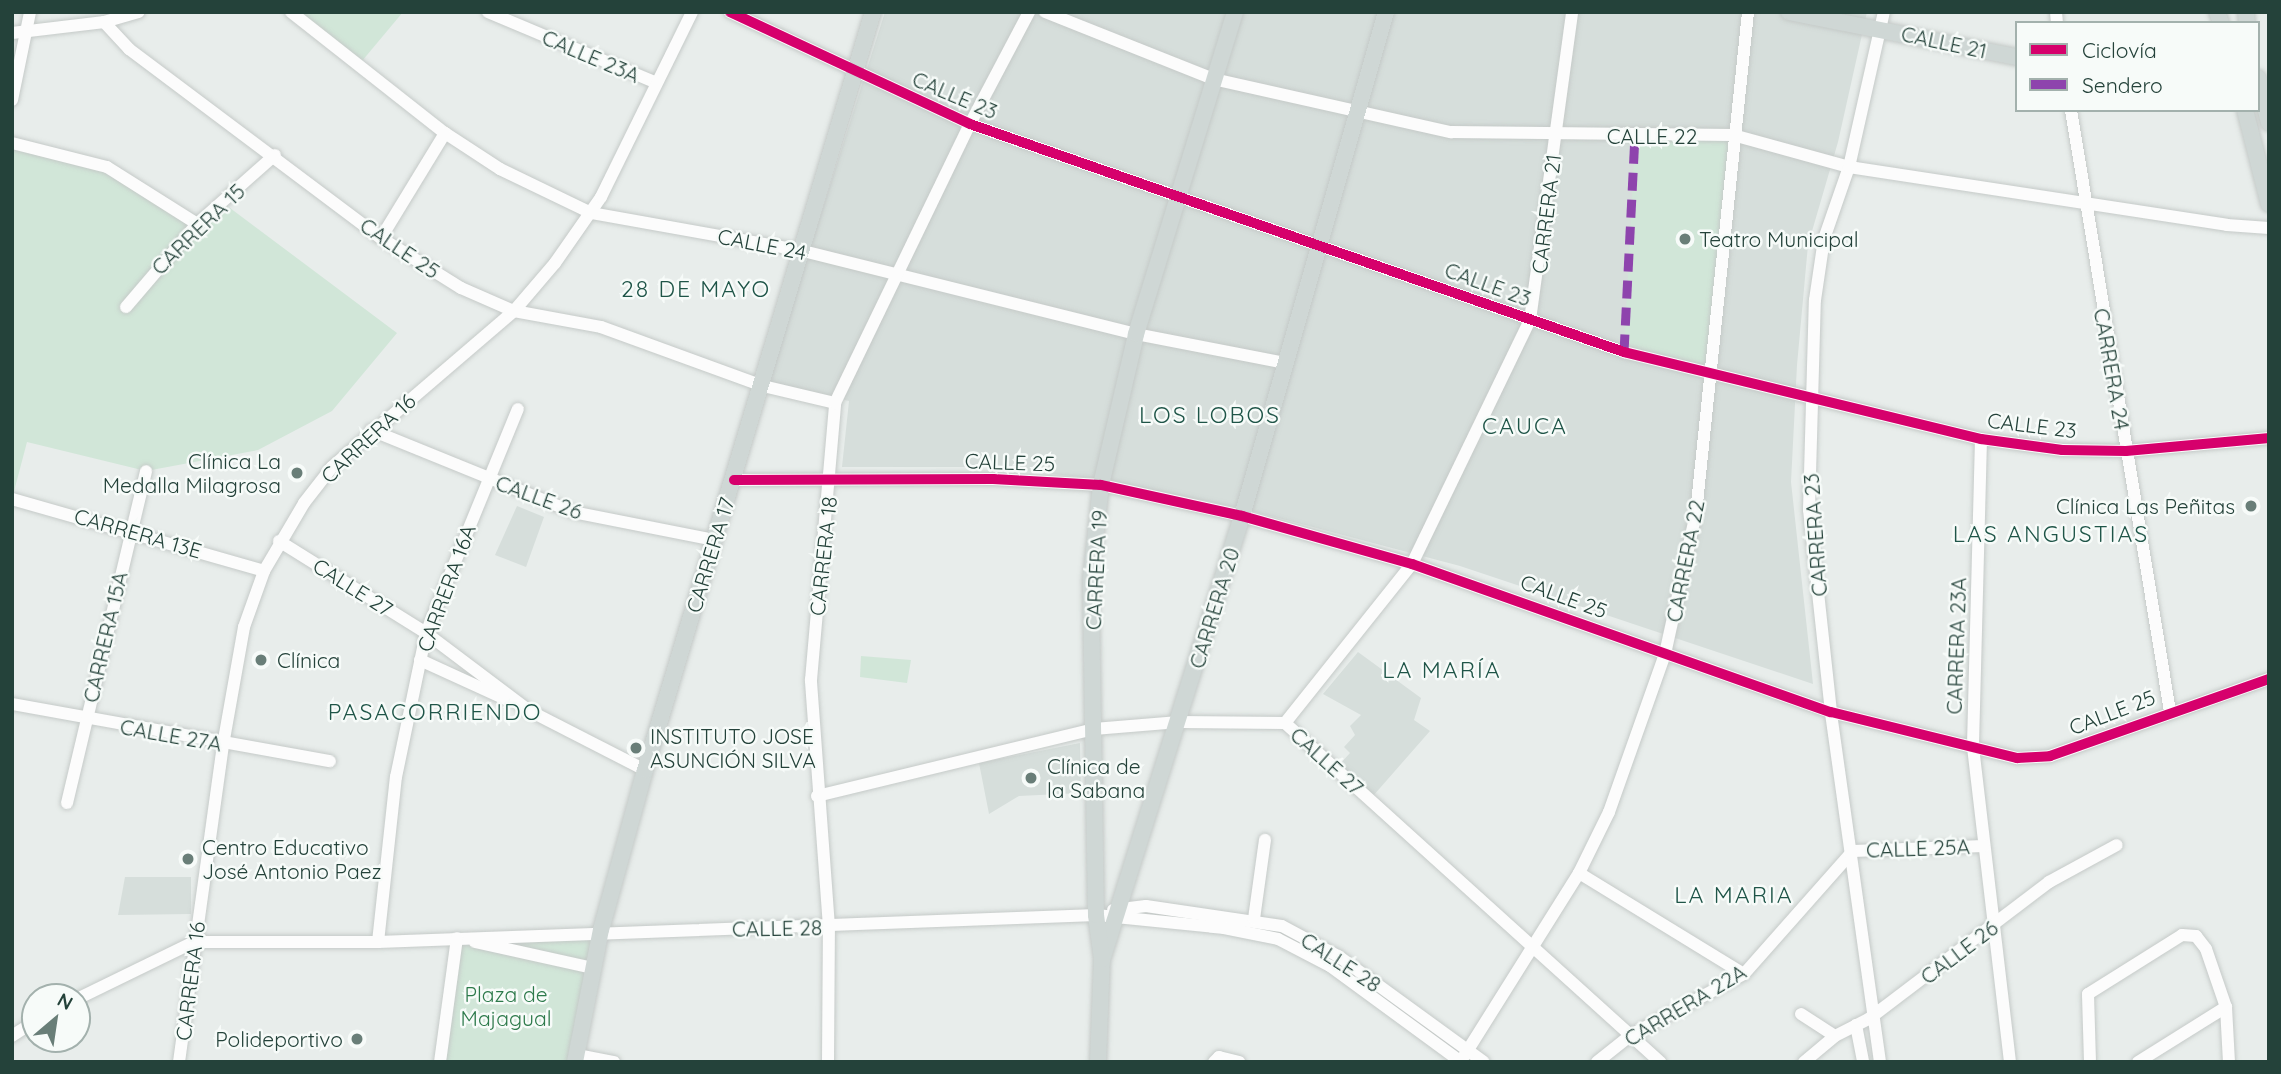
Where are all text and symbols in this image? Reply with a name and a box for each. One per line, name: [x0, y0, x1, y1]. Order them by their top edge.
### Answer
street label: CALLE 21: [1899, 21, 1989, 63]
legend: [2015, 21, 2260, 112]
street label: CALLE 23A: [538, 24, 644, 88]
text: Ciclovía: [2082, 37, 2157, 63]
street label: CALLE 23: [909, 66, 1001, 124]
text: Sendero: [2082, 72, 2163, 98]
street label: CALLE 22: [1607, 123, 1697, 149]
street label: CARRERA 21: [1526, 153, 1566, 275]
street label: CARRERA 15: [146, 178, 250, 280]
street label: CALLE 25: [355, 212, 445, 284]
street label: CALLE 24: [716, 223, 808, 265]
place label: Teatro Municipal: [1699, 226, 1859, 252]
marker: Teatro Municipal: [1677, 231, 1693, 247]
street label: CALLE 23: [1441, 257, 1535, 311]
district label: 28 DE MAYO: [622, 275, 770, 303]
street label: CARRERA 24: [2089, 306, 2135, 432]
street label: CARRERA 16: [316, 388, 420, 488]
district label: LOS LOBOS: [1140, 401, 1280, 429]
street label: CALLE 23: [1986, 407, 2078, 443]
district label: CAUCA: [1483, 412, 1567, 440]
place label: Clínica La Medalla Milagrosa: [103, 448, 281, 498]
street label: CALLE 25: [964, 448, 1056, 476]
marker: Clínica La Medalla Milagrosa: [287, 463, 307, 483]
street label: CALLE 26: [492, 470, 586, 524]
street label: CARRERA 23: [1798, 473, 1832, 597]
place label: Clínica Las Peñitas: [2056, 493, 2235, 519]
street label: CARRERA 17: [681, 494, 739, 616]
street label: CARRERA 18: [804, 495, 842, 617]
marker: Clínica Las Peñitas: [2241, 496, 2261, 516]
street label: CARRERA 22: [1661, 498, 1709, 624]
street label: CARRERA 13E: [71, 503, 205, 563]
street label: CARRERA 19: [1080, 509, 1112, 631]
district label: LAS ANGUSTIAS: [1954, 520, 2148, 548]
street label: CARRERA 16A: [411, 521, 481, 655]
street label: CARRERA 20: [1184, 545, 1244, 671]
street label: CALLE 27: [308, 553, 398, 621]
street label: CARRERA 15A: [78, 569, 132, 705]
street label: CALLE 25: [1517, 569, 1611, 623]
street label: CARRERA 23A: [1941, 577, 1971, 715]
place label: Clínica: [277, 647, 340, 673]
marker: Clínica: [251, 650, 271, 670]
district label: LA MARÍA: [1383, 656, 1501, 684]
street label: CALLE 25: [2065, 684, 2159, 740]
district label: PASACORRIENDO: [329, 698, 541, 726]
street label: CALLE 27A: [118, 714, 224, 756]
street label: CALLE 27: [1285, 722, 1369, 800]
place label: INSTITUTO JOSE ASUNCIÓN SILVA: [650, 723, 816, 773]
marker: INSTITUTO JOSE ASUNCIÓN SILVA: [628, 740, 644, 756]
place label: Clínica de la Sabana: [1047, 753, 1145, 803]
marker: Clínica de la Sabana: [1021, 768, 1041, 788]
place label: Centro Educativo José Antonio Paez: [202, 834, 382, 884]
street label: CALLE 25A: [1866, 834, 1970, 862]
marker: Centro Educativo José Antonio Paez: [180, 851, 196, 867]
district label: LA MARIA: [1675, 881, 1793, 909]
street label: CALLE 28: [732, 915, 822, 941]
street label: CALLE 26: [1915, 915, 2003, 989]
street label: CARRERA 16: [170, 920, 210, 1042]
street label: CALLE 28: [1296, 927, 1386, 997]
street label: CARRERA 22A: [1620, 959, 1750, 1051]
park label: Plaza de Majagual: [461, 981, 551, 1031]
north arrow: [21, 983, 91, 1053]
text: N: [53, 988, 77, 1015]
place label: Polideportivo: [215, 1026, 343, 1052]
marker: Polideportivo: [349, 1031, 365, 1047]

